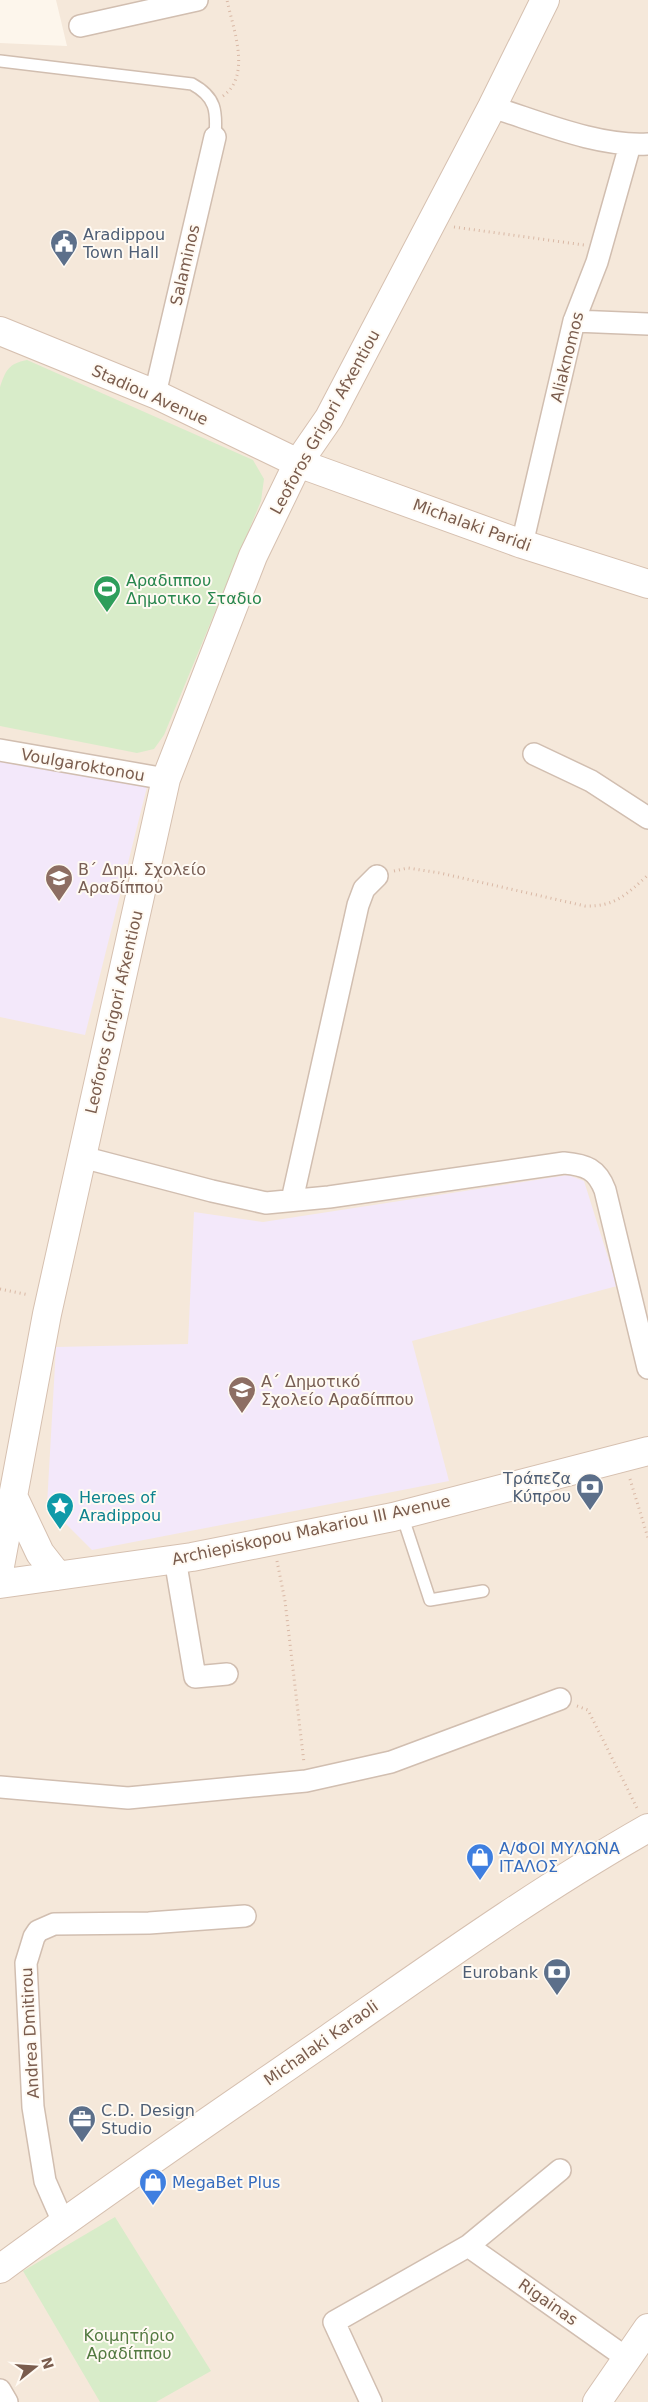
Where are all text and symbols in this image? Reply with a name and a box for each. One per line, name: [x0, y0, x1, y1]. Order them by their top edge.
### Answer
street label: Salaminos: [166, 223, 204, 307]
place label: Aradippou Town Hall: [82, 225, 165, 262]
public building icon: Aradippou Town Hall: [49, 228, 79, 267]
street label: Aliaknomos: [547, 310, 587, 404]
street label: Leoforos Grigori Afxentiou: [266, 326, 384, 518]
street label: Stadiou Avenue: [89, 361, 211, 429]
street label: Michalaki Paridi: [410, 495, 534, 555]
place label: Αραδιππου Δημοτικο Σταδιο: [126, 571, 262, 608]
sports icon: Αραδιππου Δημοτικο Σταδιο: [92, 574, 122, 613]
street label: Voulgaroktonou: [20, 745, 146, 785]
place label: Β´ Δημ. Σχολείο Αραδίππου: [78, 860, 206, 897]
school or university icon: Β´ Δημ. Σχολείο Αραδίππου: [44, 863, 74, 902]
street label: Leoforos Grigori Afxentiou: [81, 908, 147, 1116]
place label: Α´ Δημοτικό Σχολείο Αραδίππου: [261, 1372, 414, 1409]
school or university icon: Α´ Δημοτικό Σχολείο Αραδίππου: [227, 1375, 257, 1414]
place label: Τράπεζα Κύπρου: [502, 1469, 571, 1506]
bank icon: Τράπεζα Κύπρου: [575, 1472, 605, 1511]
place label: Heroes of Aradippou: [79, 1488, 161, 1525]
place icon: Heroes of Aradippou: [45, 1491, 75, 1530]
street label: Archiepiskopou Makariou III Avenue: [170, 1491, 452, 1569]
place label: Α/ΦΟΙ ΜΥΛΩΝΑ ΙΤΑΛΟΣ: [499, 1839, 620, 1876]
shop icon: Α/ΦΟΙ ΜΥΛΩΝΑ ΙΤΑΛΟΣ: [465, 1842, 495, 1881]
bank icon: Eurobank: [542, 1957, 572, 1996]
place label: Eurobank: [462, 1963, 539, 1982]
street label: Andrea Dmitirou: [17, 1967, 43, 2099]
street label: Michalaki Karaoli: [260, 1996, 382, 2090]
place label: C.D. Design Studio: [101, 2101, 195, 2138]
office icon: C.D. Design Studio: [67, 2104, 97, 2143]
shop icon: MegaBet Plus: [138, 2167, 168, 2206]
place label: MegaBet Plus: [172, 2173, 280, 2192]
street label: Rigainas: [515, 2275, 581, 2329]
park label: Κοιμητήριο Αραδίππου: [83, 2326, 175, 2363]
north arrow: [10, 2342, 60, 2392]
text: N: [38, 2355, 57, 2371]

